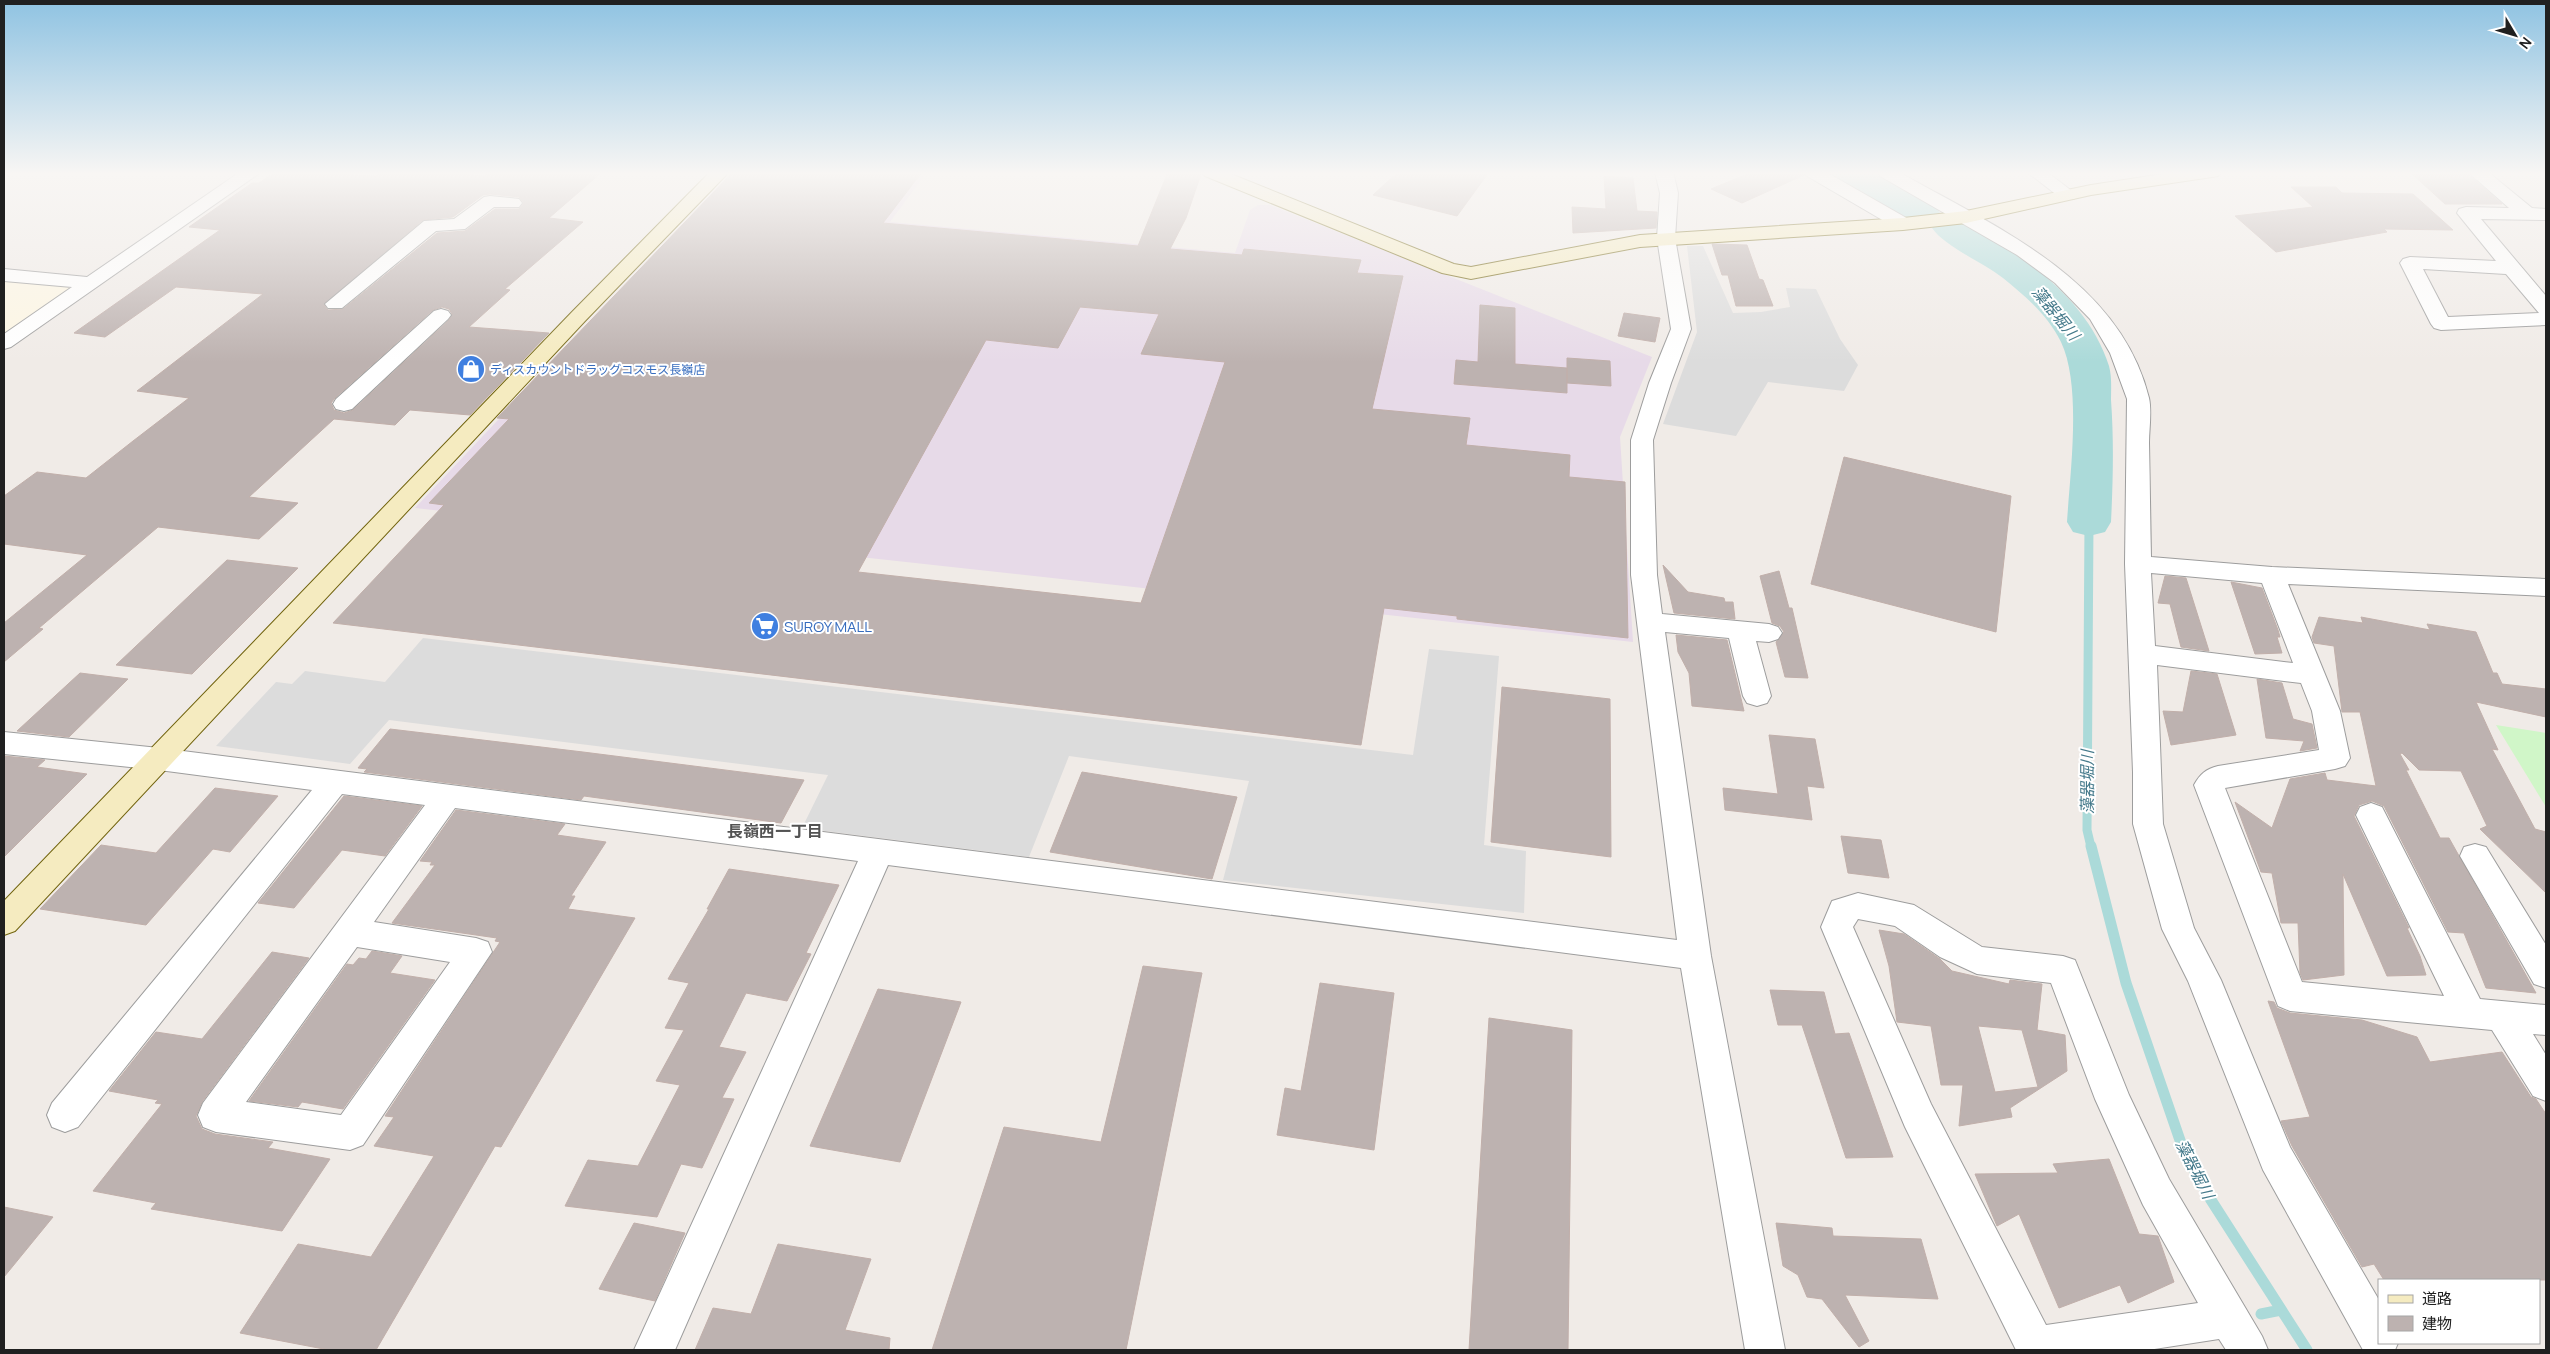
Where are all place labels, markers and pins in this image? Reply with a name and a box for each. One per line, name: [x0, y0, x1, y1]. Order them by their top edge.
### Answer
shop icon: ディスカウントドラッグコスモス長嶺店: [456, 354, 486, 384]
place label: ディスカウントドラッグコスモス長嶺店: [490, 361, 705, 378]
supermarket icon: SUROY MALL: [750, 611, 780, 641]
place label: SUROY MALL: [784, 616, 872, 637]

